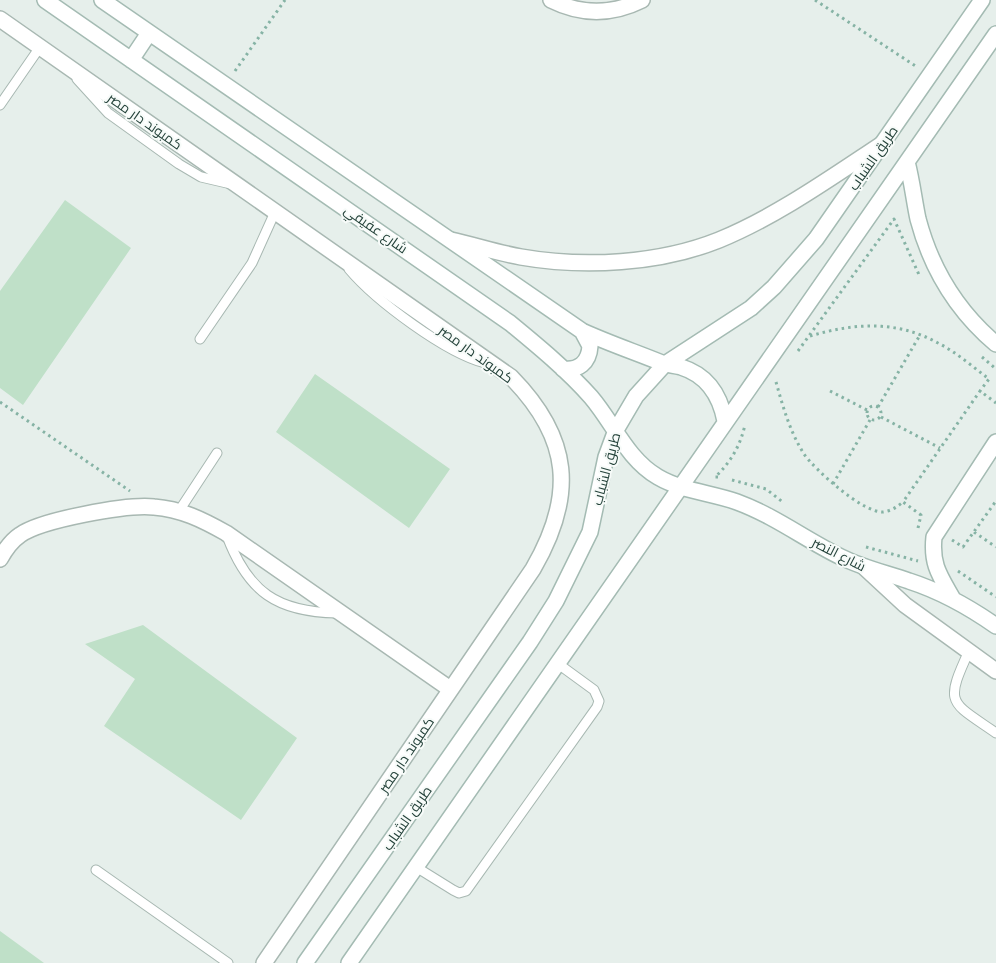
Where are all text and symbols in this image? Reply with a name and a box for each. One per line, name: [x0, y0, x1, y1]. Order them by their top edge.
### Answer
street label: كمبوند دار مصر: [104, 89, 185, 153]
street label: طريق الشباب: [845, 123, 902, 194]
street label: شارع عفيفي: [339, 201, 411, 260]
street label: كمبوند دار مصر: [435, 321, 516, 386]
street label: طريق الشباب: [589, 431, 624, 507]
street label: شارع النصر: [808, 533, 869, 575]
street label: كمبوند دار مصر: [374, 714, 437, 797]
street label: طريق الشباب: [379, 783, 436, 854]

